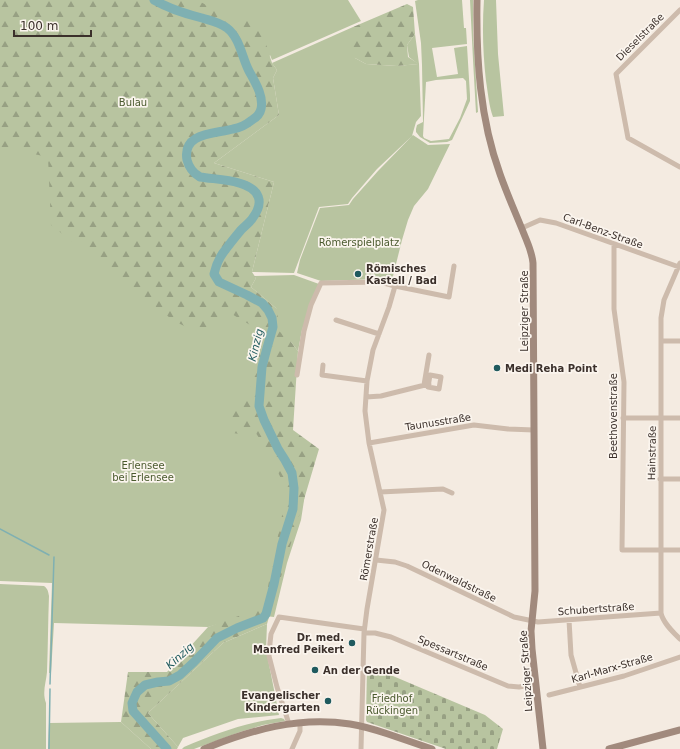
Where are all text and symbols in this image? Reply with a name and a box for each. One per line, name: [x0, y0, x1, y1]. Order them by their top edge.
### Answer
street label: Dieselstraße: [614, 11, 666, 63]
scale bar: [14, 12, 91, 38]
text: 100 m: [20, 19, 58, 33]
park label: Bulau: [119, 97, 147, 108]
street label: Carl-Benz-Straße: [561, 211, 645, 251]
park label: Römerspielplatz: [319, 237, 399, 248]
place label: Römisches Kastell / Bad: [366, 263, 437, 286]
marker: Römisches Kastell / Bad: [353, 269, 363, 279]
street label: Leipziger Straße: [519, 270, 530, 352]
water label: Kinzig: [246, 327, 266, 363]
marker: Medi Reha Point: [492, 363, 502, 373]
place label: Medi Reha Point: [505, 363, 597, 374]
street label: Beethovenstraße: [608, 373, 619, 459]
street label: Taunusstraße: [403, 411, 472, 433]
street label: Hainstraße: [646, 426, 658, 480]
park label: Erlensee bei Erlensee: [112, 460, 174, 483]
street label: Römerstraße: [358, 516, 380, 582]
street label: Odenwaldstraße: [420, 558, 498, 604]
street label: Schubertstraße: [557, 601, 635, 617]
street label: Leipziger Straße: [518, 630, 534, 712]
place label: Dr. med. Manfred Peikert: [253, 632, 344, 655]
street label: Spessartstraße: [416, 633, 490, 673]
marker: Dr. med. Manfred Peikert: [347, 638, 357, 648]
water label: Kinzig: [163, 640, 197, 672]
street label: Karl-Marx-Straße: [570, 651, 654, 685]
marker: An der Gende: [310, 665, 320, 675]
place label: An der Gende: [323, 665, 400, 676]
place label: Evangelischer Kindergarten: [241, 690, 320, 713]
park label: Friedhof Rückingen: [366, 693, 418, 716]
marker: Evangelischer Kindergarten: [323, 696, 333, 706]

